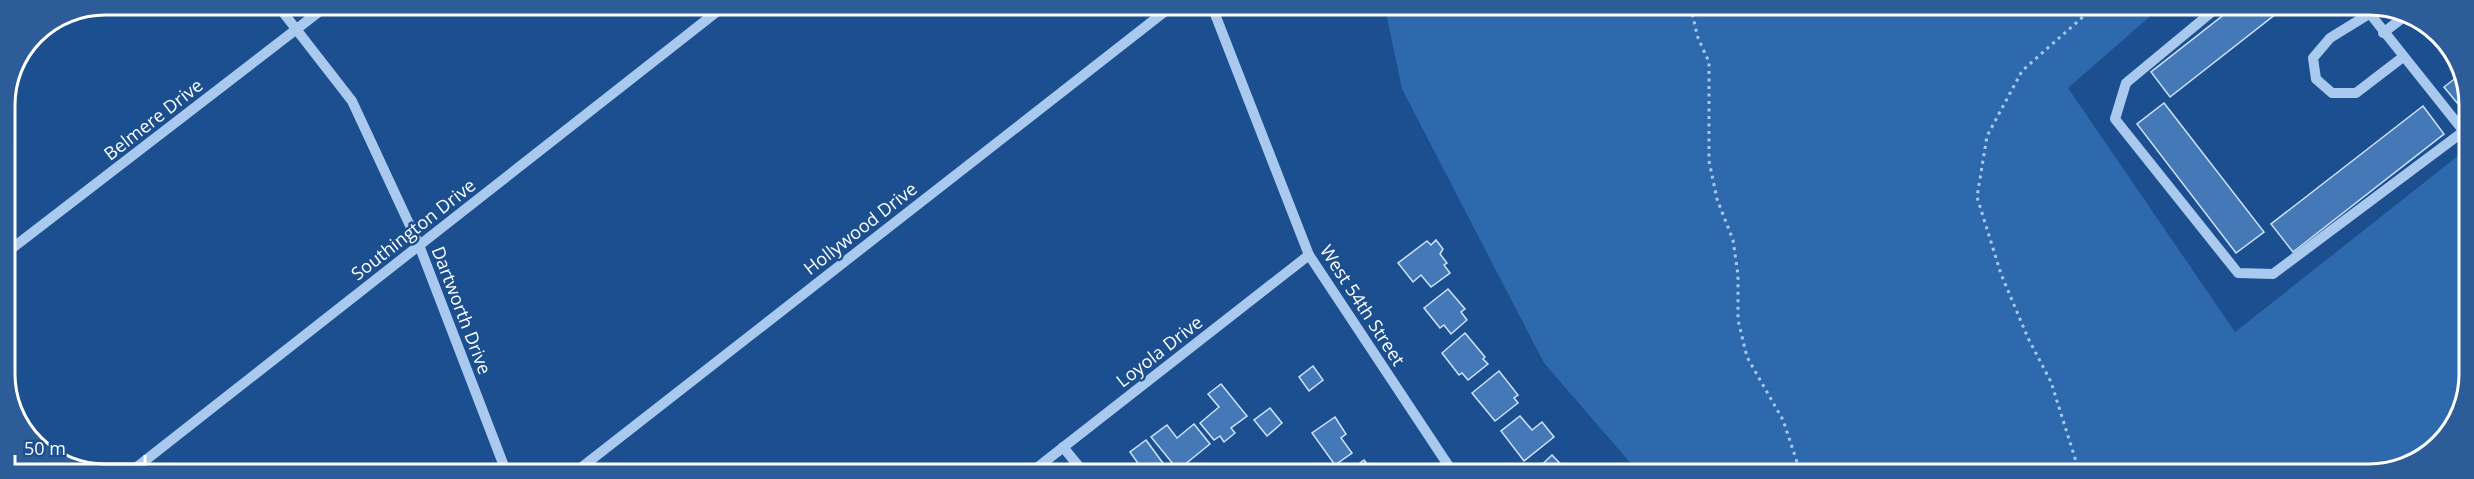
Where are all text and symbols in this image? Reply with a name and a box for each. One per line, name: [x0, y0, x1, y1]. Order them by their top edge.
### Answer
street label: Belmere Drive: [99, 73, 207, 165]
street label: Southington Drive: [346, 173, 480, 285]
street label: Hollywood Drive: [798, 176, 922, 280]
street label: West 54th Street: [1315, 240, 1411, 370]
street label: Dartworth Drive: [427, 243, 497, 377]
street label: Loyola Drive: [1111, 310, 1207, 392]
scale bar: [15, 428, 146, 466]
text: 50 m: [24, 436, 66, 460]

